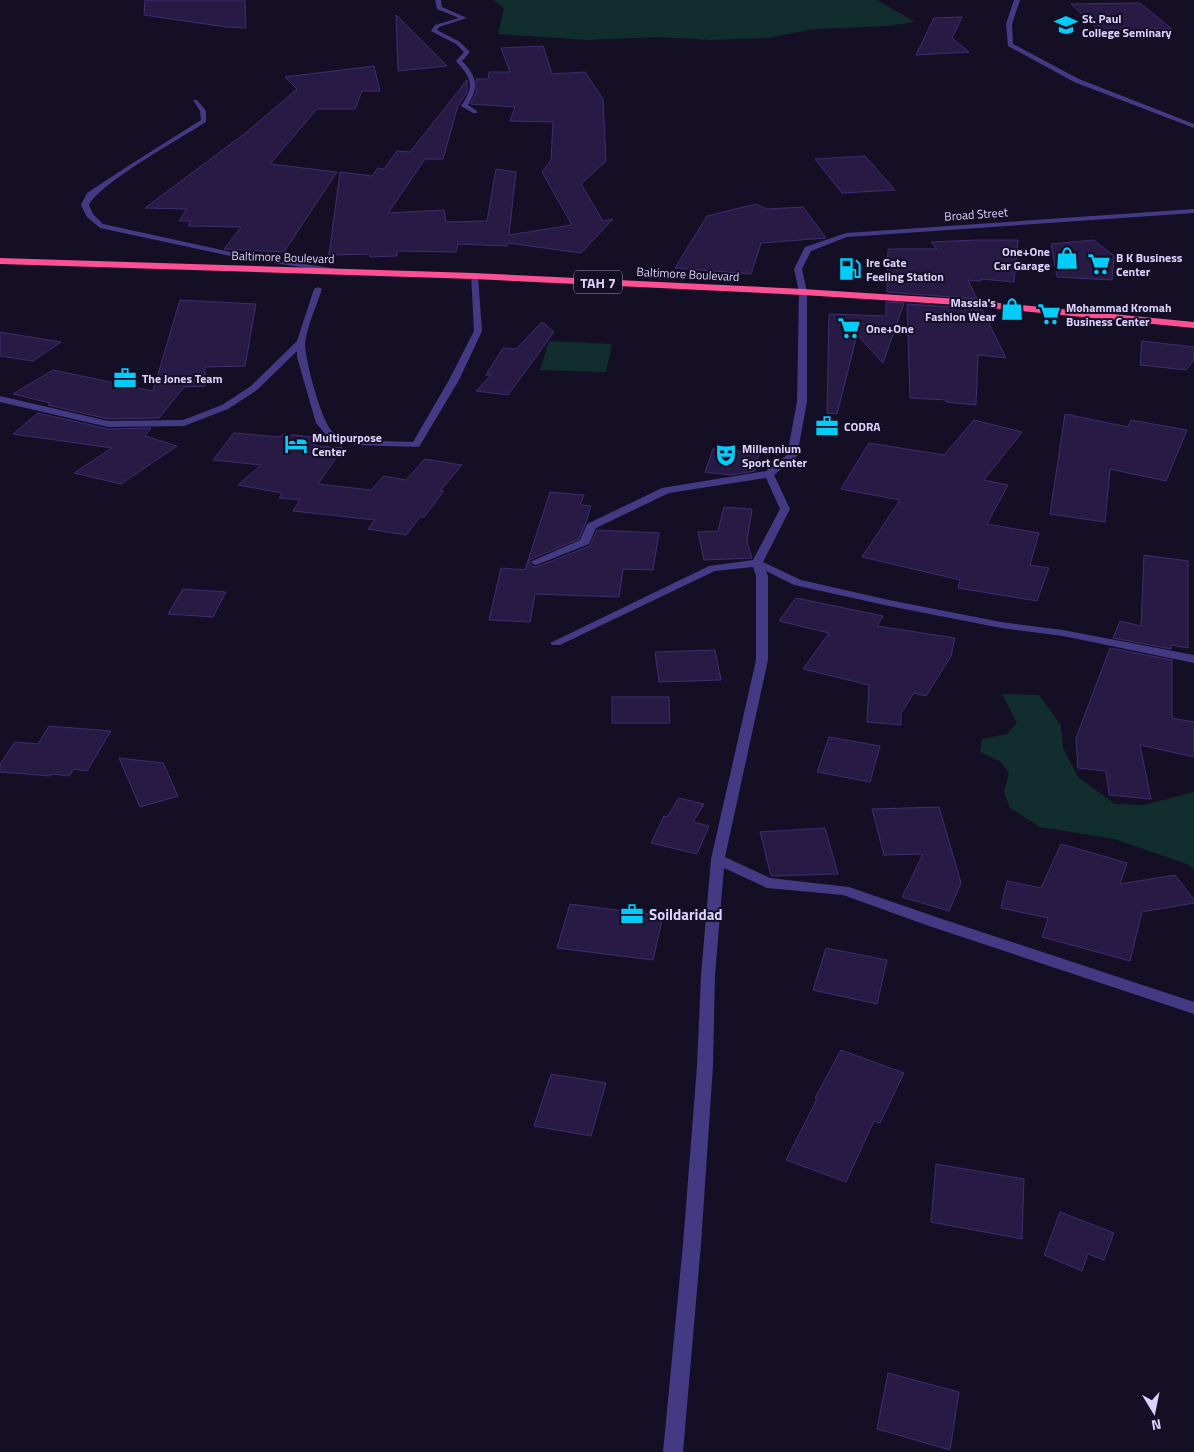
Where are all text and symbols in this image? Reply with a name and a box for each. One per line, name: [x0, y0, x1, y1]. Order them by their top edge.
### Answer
place label: St. Paul College Seminary: [1082, 9, 1172, 42]
school or university icon: St. Paul College Seminary: [1053, 12, 1079, 38]
street label: Broad Street: [944, 202, 1009, 226]
place label: One+One Car Garage: [994, 242, 1050, 275]
shop icon: One+One Car Garage: [1054, 245, 1080, 271]
street label: Baltimore Boulevard: [231, 246, 335, 268]
place label: B K Business Center: [1116, 248, 1183, 281]
supermarket icon: B K Business Center: [1086, 251, 1112, 277]
place label: Ire Gate Feeling Station: [866, 253, 944, 286]
fuel station icon: Ire Gate Feeling Station: [837, 256, 863, 282]
street label: Baltimore Boulevard: [636, 262, 740, 286]
road number: TAH 7: [574, 270, 622, 294]
place label: Massia's Fashion Wear: [925, 293, 997, 326]
shop icon: Massia's Fashion Wear: [999, 296, 1025, 322]
place label: Mohammad Kromah Business Center: [1066, 298, 1172, 331]
supermarket icon: Mohammad Kromah Business Center: [1036, 301, 1062, 327]
supermarket icon: One+One: [836, 315, 862, 341]
place label: One+One: [866, 319, 914, 338]
office icon: The Jones Team: [112, 365, 138, 391]
place label: The Jones Team: [142, 369, 223, 388]
office icon: CODRA: [814, 413, 840, 439]
place label: CODRA: [844, 417, 881, 436]
place label: Multipurpose Center: [312, 428, 382, 461]
hotel icon: Multipurpose Center: [283, 431, 309, 457]
place label: Millennium Sport Center: [742, 439, 808, 472]
theatre icon: Millennium Sport Center: [713, 442, 739, 468]
office icon: Soildaridad: [619, 901, 645, 927]
place label: Soildaridad: [649, 903, 723, 926]
north arrow: [1129, 1387, 1179, 1437]
text: N: [1150, 1414, 1163, 1436]

